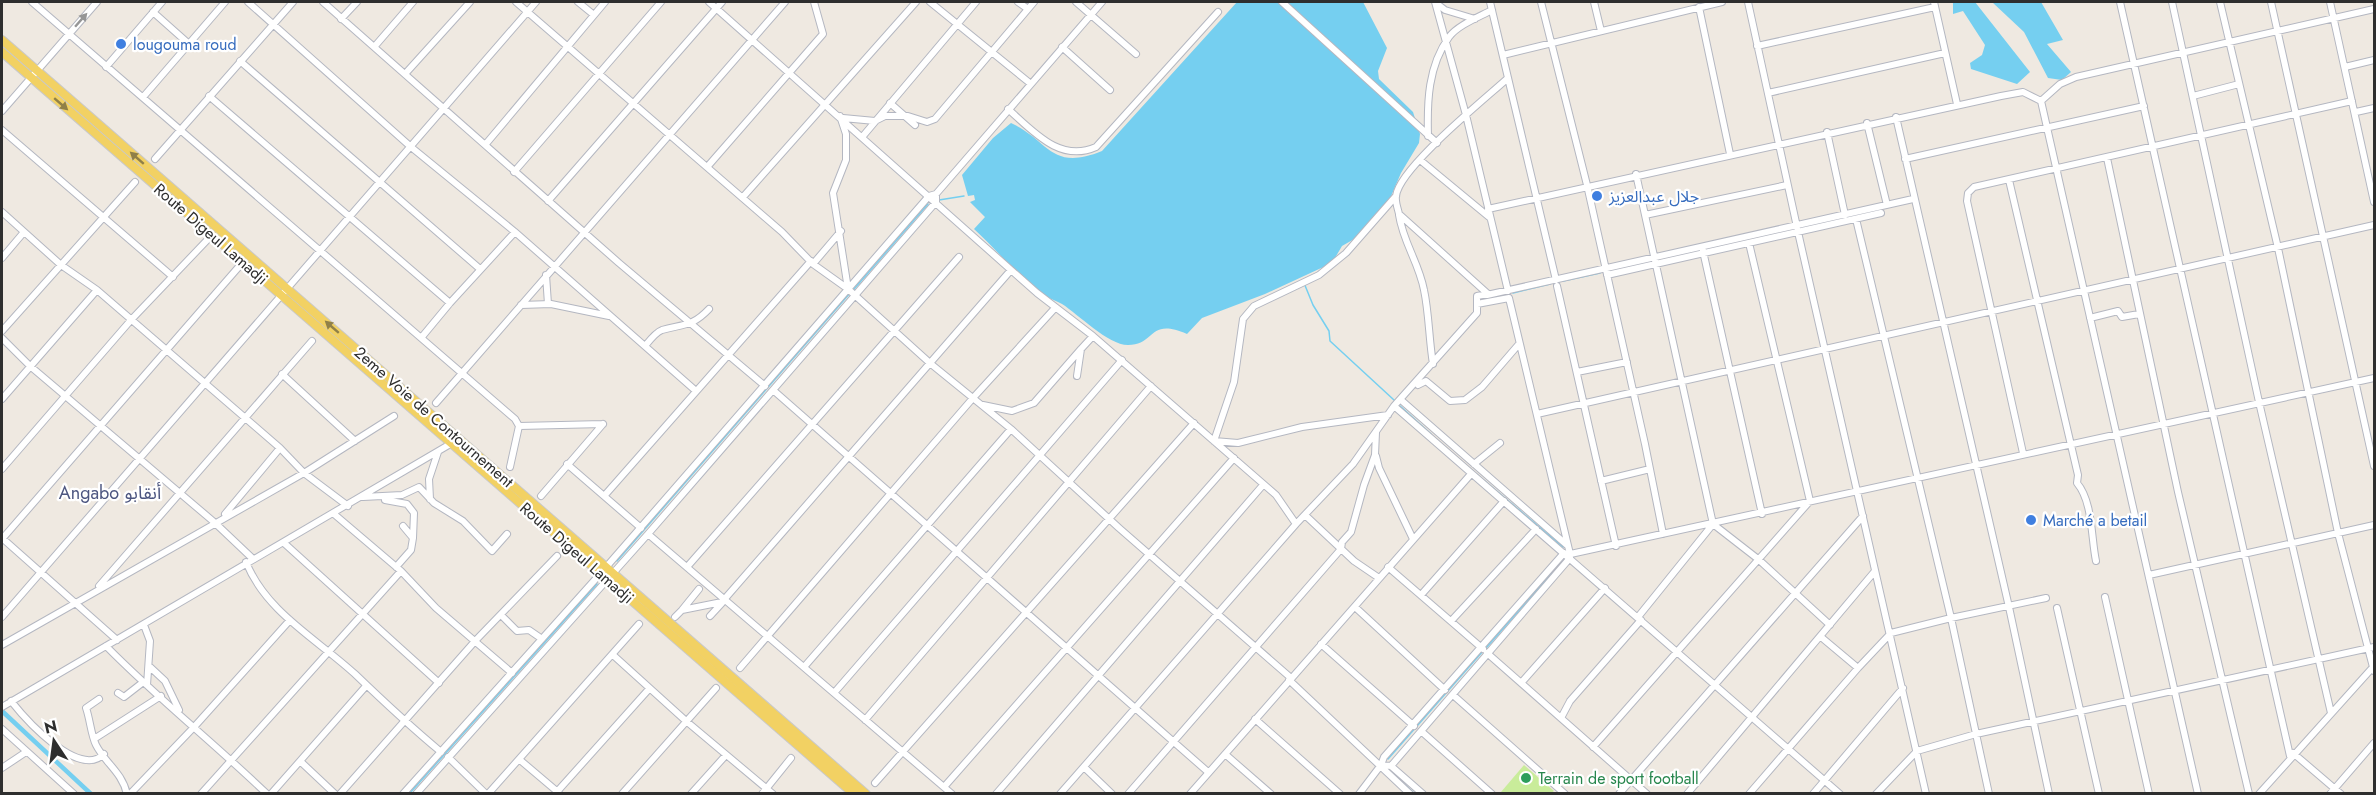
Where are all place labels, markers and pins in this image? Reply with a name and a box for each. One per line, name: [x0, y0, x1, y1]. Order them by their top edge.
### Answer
place label: lougouma roud: [133, 33, 237, 56]
marker: lougouma roud: [114, 37, 128, 51]
place label: جلال عبدالعزيز: [1608, 185, 1699, 208]
marker: جلال عبدالعزيز: [1590, 189, 1604, 203]
place label: Marché a betail: [2043, 509, 2147, 532]
marker: Marché a betail: [2024, 513, 2038, 527]
place label: Terrain de sport football: [1538, 767, 1699, 790]
marker: Terrain de sport football: [1519, 771, 1533, 785]

